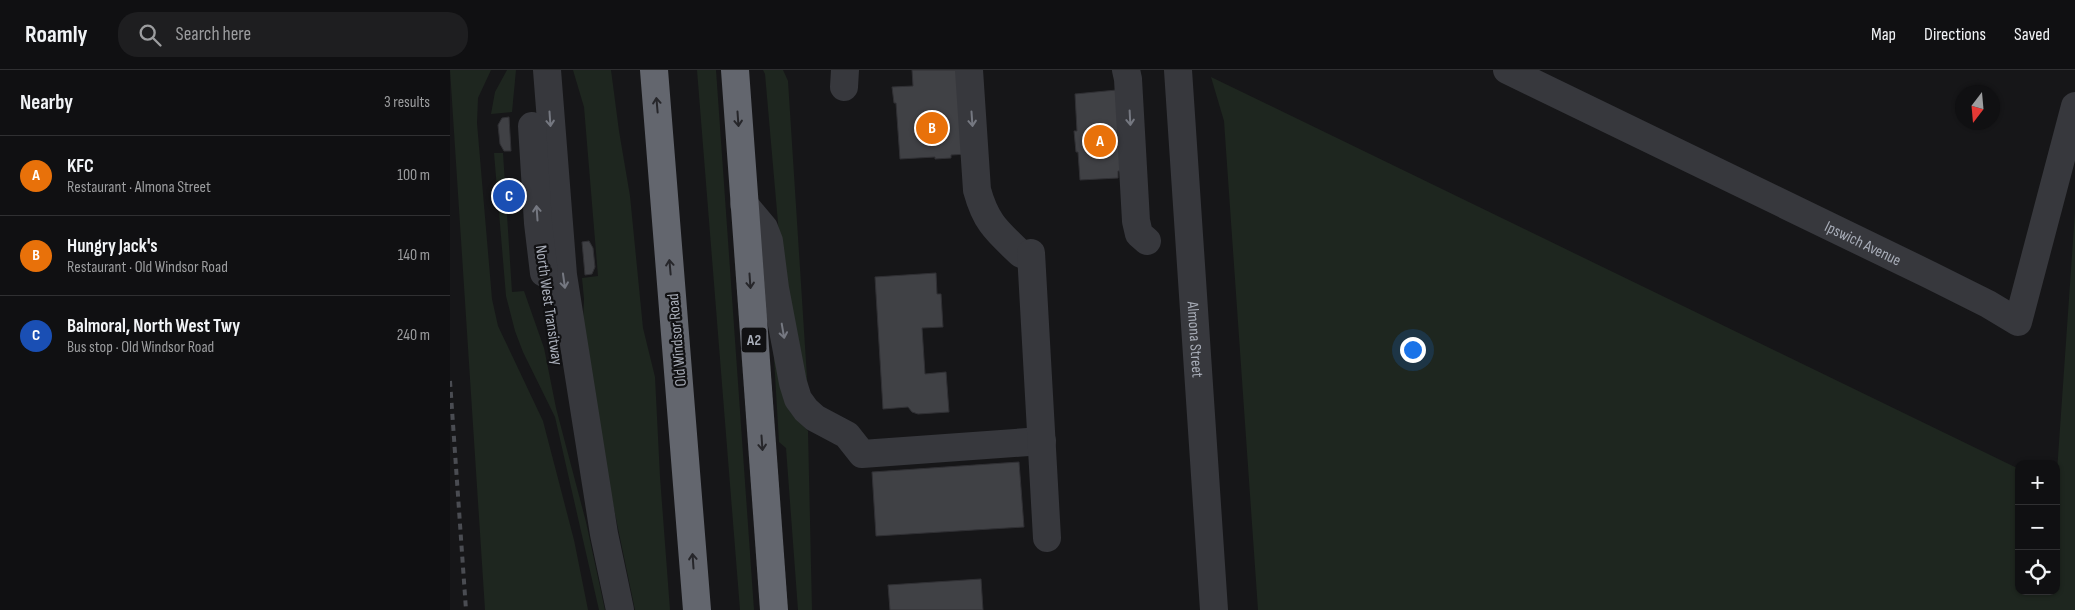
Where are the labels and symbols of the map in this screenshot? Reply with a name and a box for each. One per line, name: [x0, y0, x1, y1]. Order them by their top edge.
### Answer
north arrow: [1955, 85, 2000, 130]
one-way arrow: [652, 97, 662, 113]
pin: B: [916, 109, 948, 147]
one-way arrow: [546, 110, 555, 126]
one-way arrow: [734, 110, 743, 126]
one-way arrow: [967, 110, 977, 126]
one-way arrow: [1126, 110, 1135, 126]
pin: A: [1084, 122, 1116, 160]
pin: C: [493, 177, 525, 215]
one-way arrow: [533, 205, 542, 221]
street label: Ipswich Avenue: [1821, 217, 1904, 271]
street label: North West Transitway: [531, 244, 566, 366]
one-way arrow: [665, 259, 675, 275]
one-way arrow: [559, 272, 569, 288]
one-way arrow: [745, 272, 754, 288]
street label: Old Windsor Road: [664, 293, 691, 387]
street label: Almona Street: [1182, 300, 1206, 378]
one-way arrow: [779, 322, 789, 338]
road number: A2: [742, 328, 766, 352]
your location: [1400, 337, 1426, 363]
one-way arrow: [757, 435, 766, 451]
one-way arrow: [689, 554, 698, 570]

